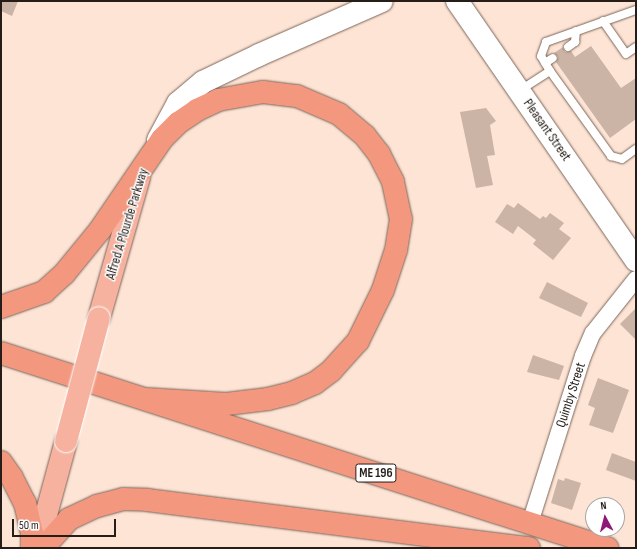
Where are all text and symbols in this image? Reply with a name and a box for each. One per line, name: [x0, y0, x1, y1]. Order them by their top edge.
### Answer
street label: Pleasant Street: [519, 96, 575, 164]
street label: Alfred A Plourde Parkway: [102, 167, 152, 281]
street label: Quimby Street: [553, 360, 589, 430]
road number: ME 196: [355, 462, 397, 484]
north arrow: [585, 497, 625, 537]
text: N: [600, 499, 607, 512]
scale bar: [14, 511, 118, 537]
text: 50 m: [19, 518, 39, 533]

